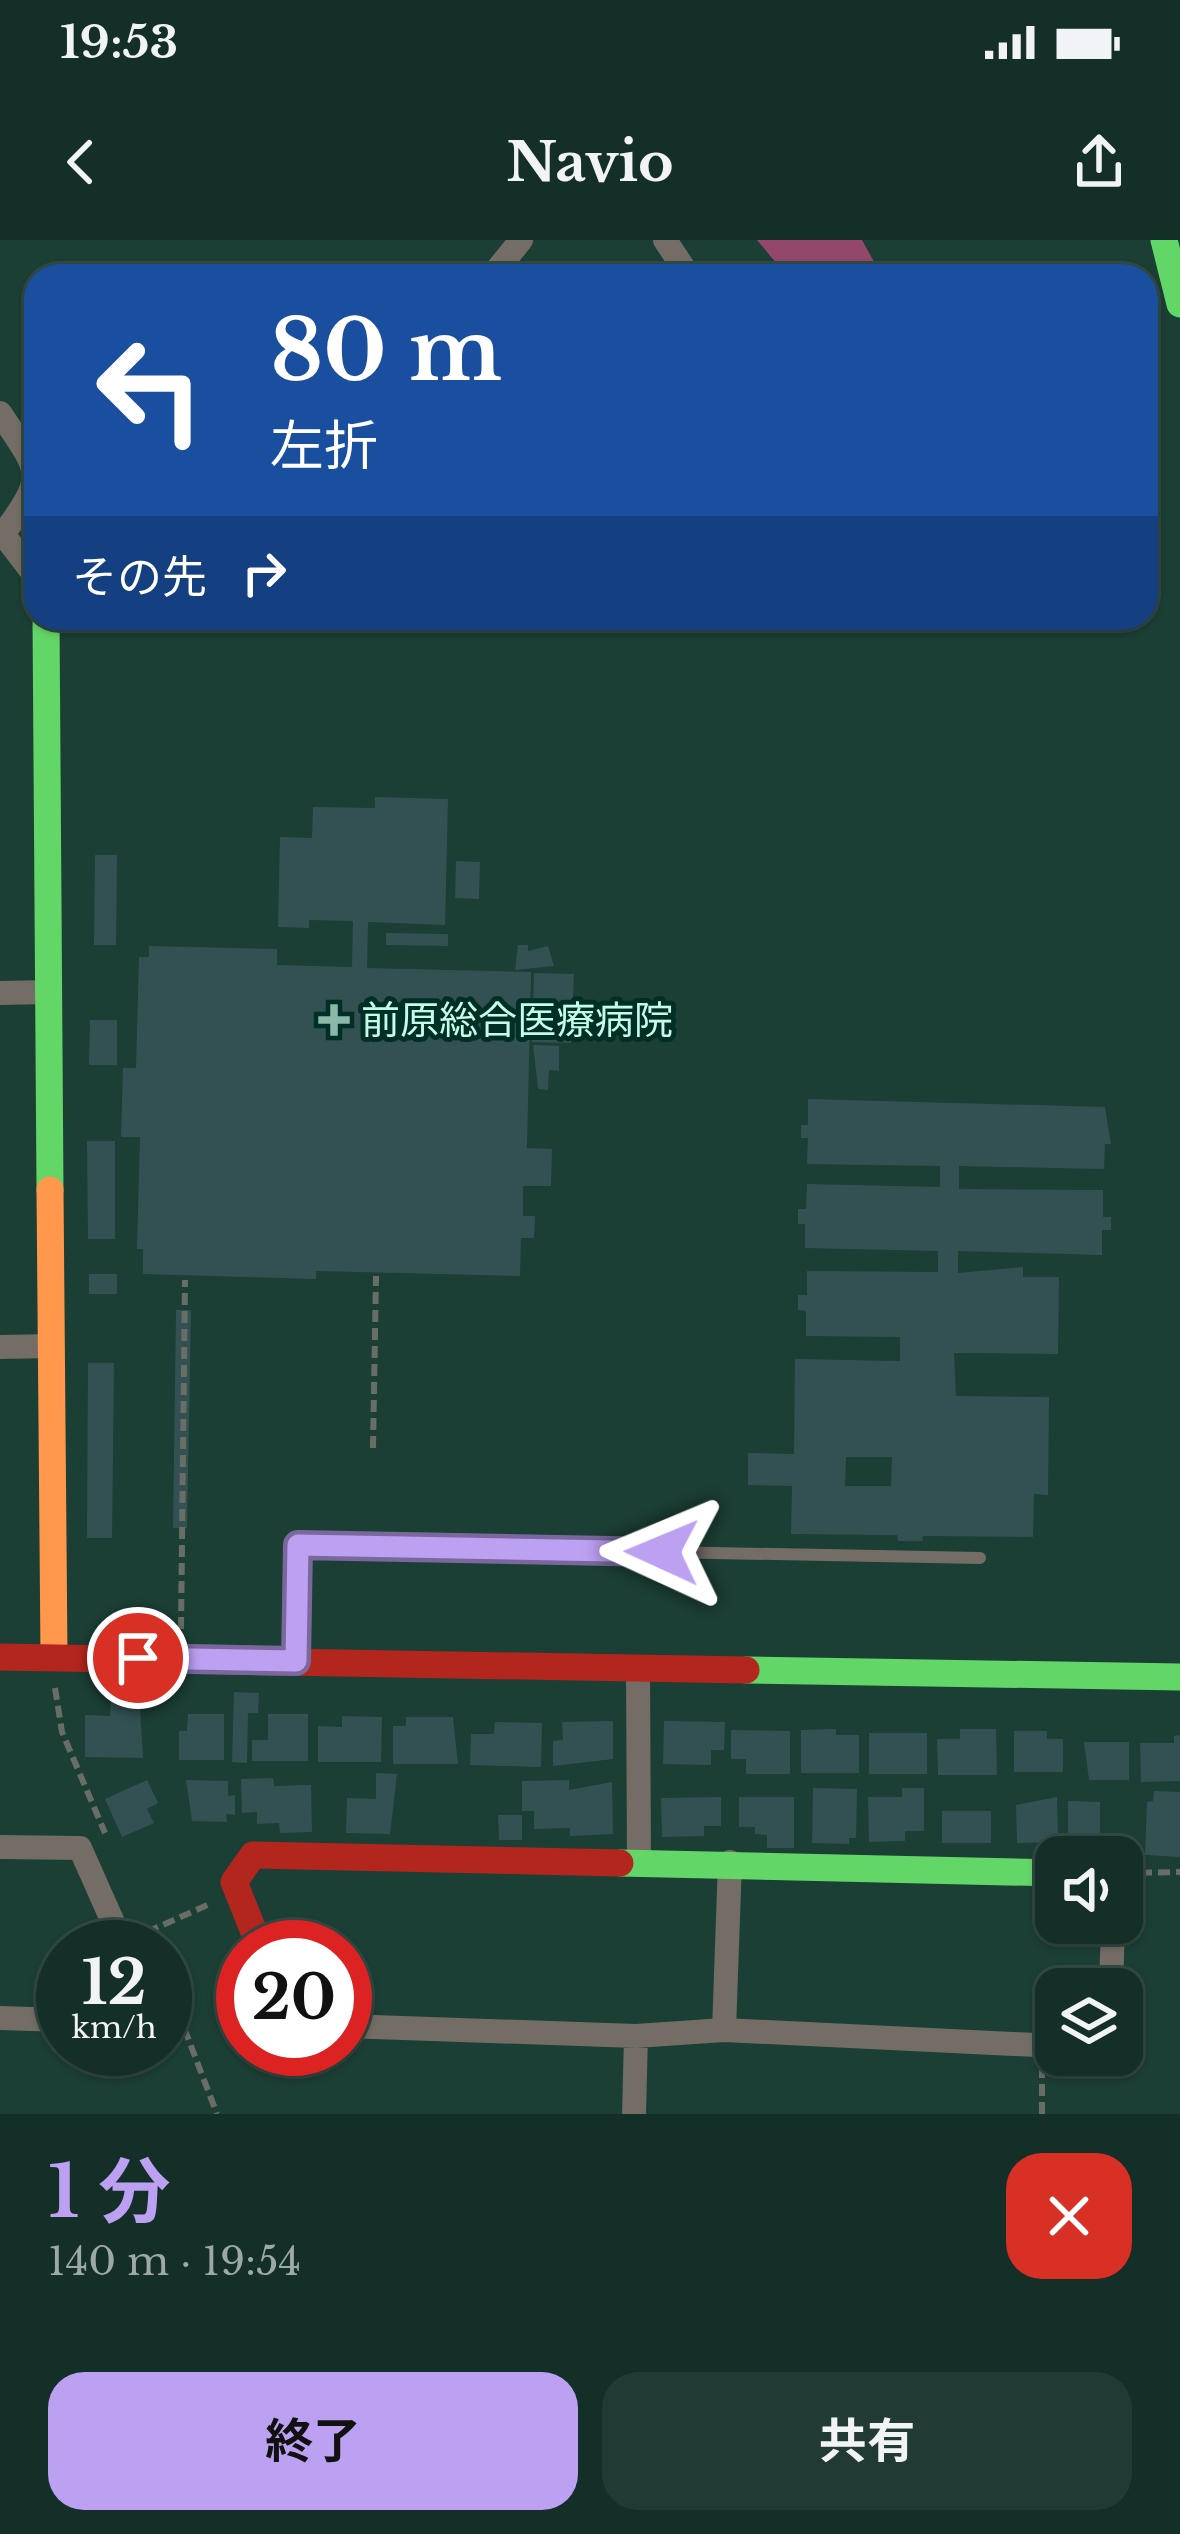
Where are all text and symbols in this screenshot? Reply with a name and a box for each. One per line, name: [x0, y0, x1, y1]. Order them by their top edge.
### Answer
text: 19:53: [60, 14, 178, 70]
icon: back: [48, 129, 114, 195]
text: Navio: [506, 129, 674, 196]
icon: share: [1066, 129, 1132, 195]
text: 80 m: [270, 299, 502, 403]
icon: left: [72, 312, 228, 468]
text: 左折: [270, 413, 378, 480]
icon: right: [231, 540, 297, 606]
text: その先: [72, 549, 207, 605]
place label: 前原総合医療病院: [361, 996, 673, 1045]
marker: 前原総合医療病院: [318, 1004, 350, 1036]
position arrow: [599, 1489, 725, 1615]
pin: [87, 1607, 189, 1709]
icon: arrive: [105, 1625, 171, 1691]
map controls: [1035, 1836, 1143, 2076]
button: sound: [1035, 1836, 1143, 1944]
speed limit sign: 20: [216, 1920, 372, 2076]
text: 12: [81, 1946, 147, 2020]
button: layers: [1035, 1968, 1143, 2076]
text: km/h: [71, 2009, 157, 2046]
text: 1 分: [48, 2147, 171, 2236]
button: close: [1006, 2153, 1132, 2279]
text: 140 m · 19:54: [48, 2237, 301, 2286]
button: 終了: [48, 2372, 578, 2510]
button: 共有: [602, 2372, 1132, 2510]

